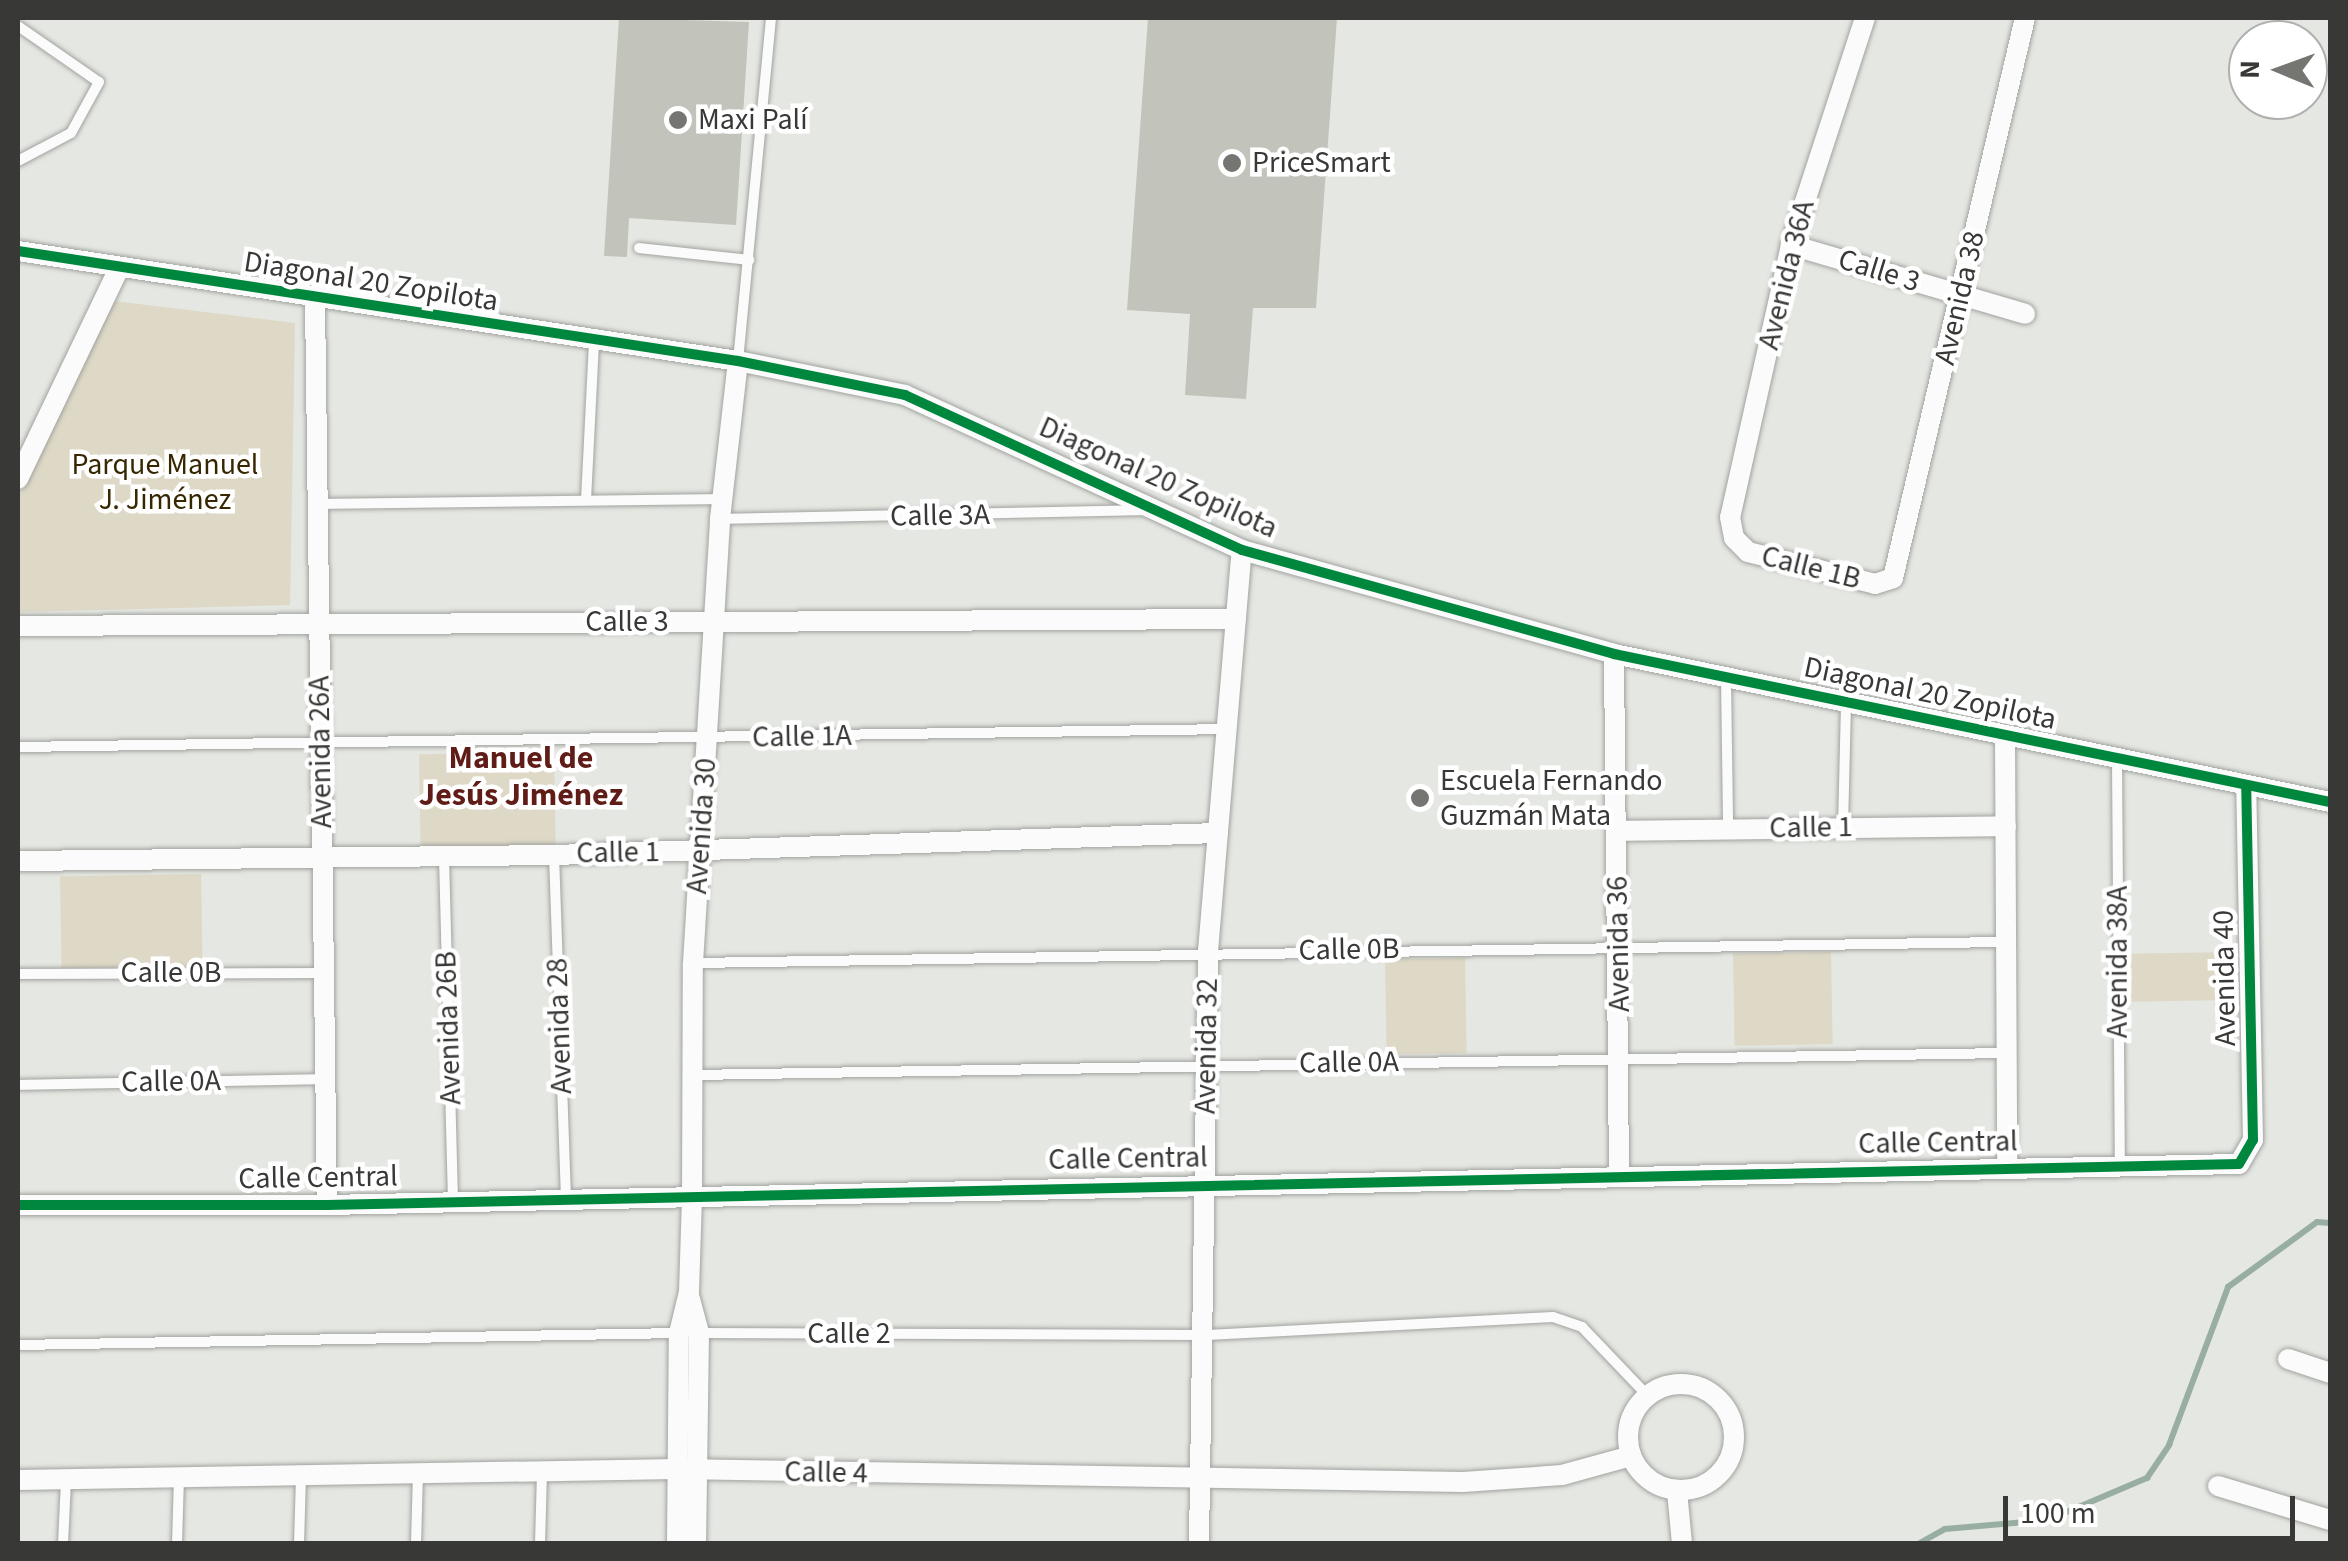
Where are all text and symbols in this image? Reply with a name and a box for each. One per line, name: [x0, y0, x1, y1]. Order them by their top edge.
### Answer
north arrow: [2228, 20, 2328, 120]
text: N: [2230, 60, 2270, 79]
place label: Maxi Palí: [698, 102, 808, 138]
marker: Maxi Palí: [667, 109, 689, 131]
place label: PriceSmart: [1252, 145, 1391, 181]
marker: PriceSmart: [1221, 152, 1243, 174]
street label: Avenida 36A: [1751, 197, 1823, 353]
street label: Avenida 38: [1927, 228, 1993, 368]
street label: Calle 3: [1834, 242, 1924, 300]
street label: Diagonal 20 Zopilota: [241, 244, 501, 320]
street label: Diagonal 20 Zopilota: [1033, 409, 1283, 547]
park label: Parque Manuel J. Jiménez: [72, 447, 258, 518]
street label: Calle 3A: [890, 497, 990, 535]
street label: Calle 1B: [1758, 538, 1864, 598]
street label: Calle 3: [585, 604, 669, 640]
street label: Diagonal 20 Zopilota: [1801, 650, 2059, 738]
street label: Avenida 26A: [302, 675, 340, 829]
street label: Calle 1A: [752, 718, 852, 756]
district label: Manuel de Jesús Jiménez: [419, 740, 623, 815]
street label: Avenida 30: [679, 757, 725, 895]
place label: Escuela Fernando Guzmán Mata: [1440, 763, 1663, 834]
marker: Escuela Fernando Guzmán Mata: [1409, 787, 1431, 809]
street label: Calle 1: [1769, 809, 1853, 847]
street label: Calle 1: [576, 834, 660, 872]
street label: Avenida 36: [1600, 876, 1638, 1012]
street label: Avenida 38A: [2100, 886, 2136, 1038]
street label: Avenida 40: [2206, 910, 2244, 1046]
street label: Calle 0B: [1298, 931, 1400, 969]
street label: Avenida 26B: [428, 950, 470, 1106]
street label: Calle 0B: [121, 955, 221, 991]
street label: Avenida 28: [540, 957, 580, 1095]
street label: Avenida 32: [1188, 978, 1226, 1114]
street label: Calle 0A: [1299, 1044, 1399, 1082]
street label: Calle 0A: [121, 1063, 221, 1101]
street label: Calle Central: [1858, 1124, 2018, 1162]
street label: Calle Central: [1048, 1140, 1208, 1178]
street label: Calle Central: [238, 1159, 398, 1197]
street label: Calle 2: [807, 1316, 891, 1352]
street label: Calle 4: [784, 1454, 868, 1492]
scale bar: [2008, 1476, 2300, 1538]
text: 100 m: [2020, 1492, 2096, 1535]

